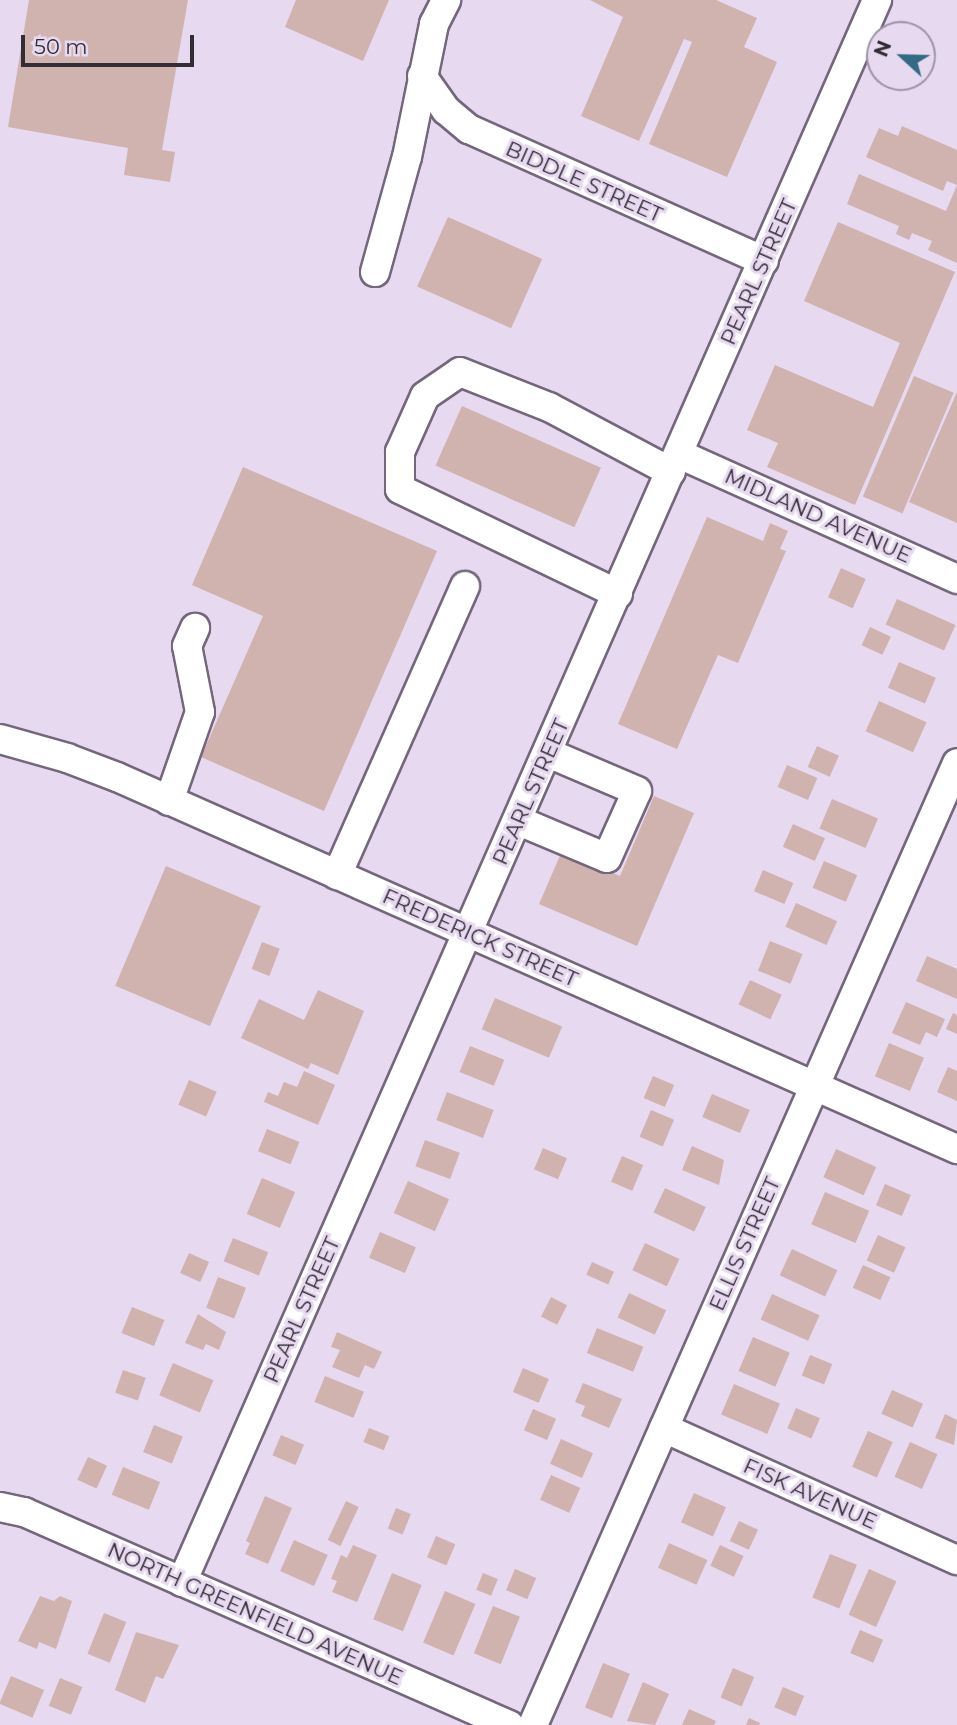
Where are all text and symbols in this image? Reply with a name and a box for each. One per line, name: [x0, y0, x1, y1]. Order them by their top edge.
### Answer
scale bar: [24, 21, 198, 65]
north arrow: [866, 21, 936, 91]
text: 50 m: [34, 34, 88, 59]
text: N: [869, 37, 896, 60]
street label: BIDDLE STREET: [502, 136, 666, 228]
street label: PEARL STREET: [716, 195, 802, 349]
street label: MIDLAND AVENUE: [721, 464, 915, 568]
street label: PEARL STREET: [488, 715, 574, 869]
street label: FREDERICK STREET: [379, 884, 581, 992]
street label: ELLIS STREET: [704, 1173, 786, 1315]
street label: PEARL STREET: [259, 1233, 345, 1387]
street label: FISK AVENUE: [739, 1453, 881, 1535]
street label: NORTH GREENFIELD AVENUE: [104, 1537, 406, 1691]

